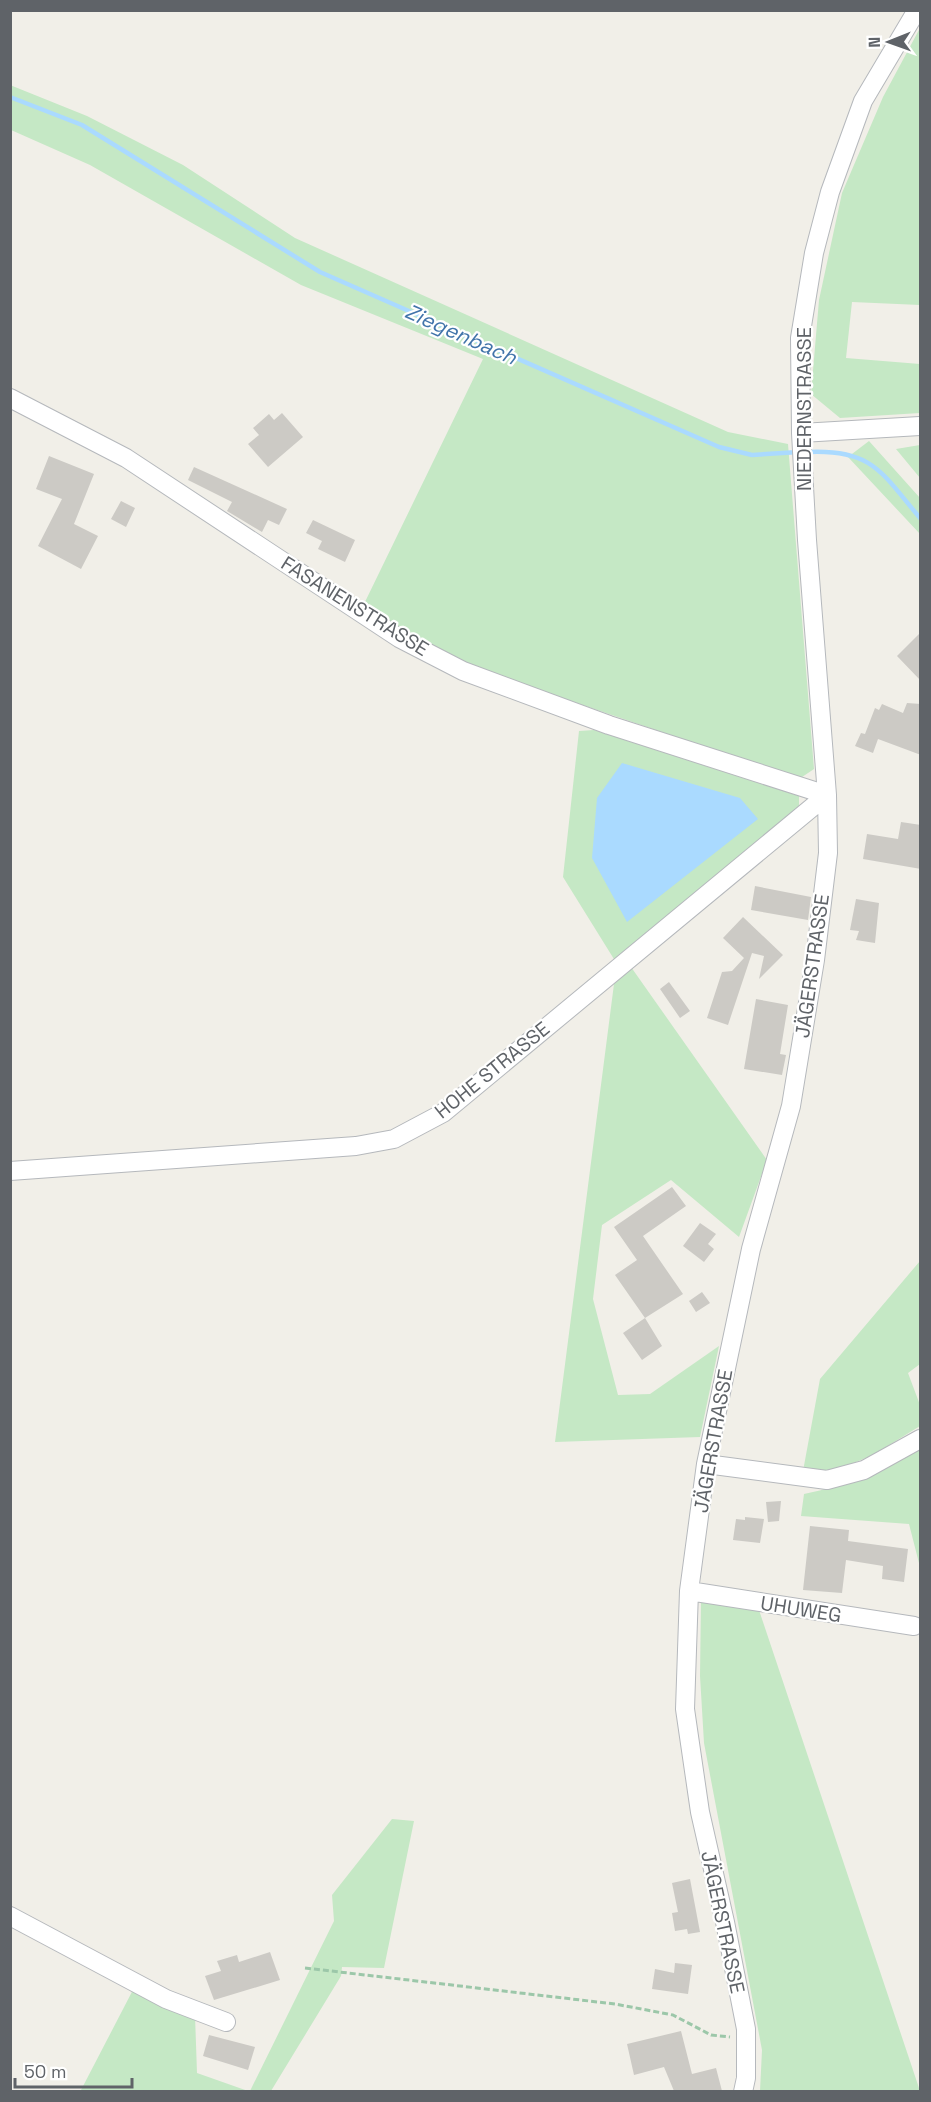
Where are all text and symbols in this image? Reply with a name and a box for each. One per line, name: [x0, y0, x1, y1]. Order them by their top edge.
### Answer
north arrow: [859, 12, 919, 72]
text: N: [864, 37, 885, 48]
water label: Ziegenbach: [401, 297, 522, 371]
street label: NIEDERNSTRASSE: [791, 327, 817, 491]
street label: FASANENSTRASSE: [276, 550, 434, 662]
street label: JÄGERSTRASSE: [789, 892, 835, 1040]
street label: HOHE STRASSE: [429, 1016, 555, 1124]
street label: JÄGERSTRASSE: [688, 1367, 738, 1515]
street label: UHUWEG: [759, 1590, 843, 1628]
street label: JÄGERSTRASSE: [695, 1848, 751, 1996]
scale bar: [15, 2051, 132, 2089]
text: 50 m: [24, 2060, 66, 2083]

